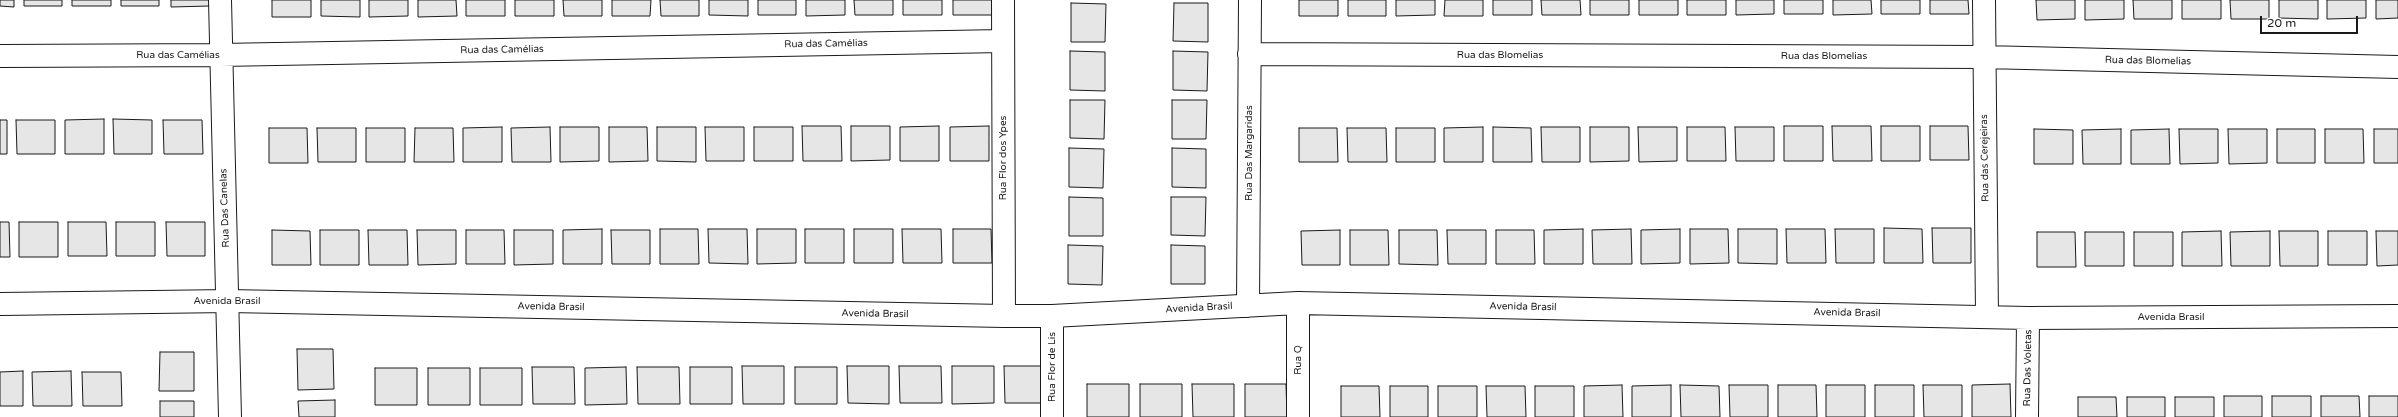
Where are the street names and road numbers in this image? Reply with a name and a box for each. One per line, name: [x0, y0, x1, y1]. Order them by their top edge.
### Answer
street label: Rua das Camélias: [784, 37, 868, 51]
street label: Rua das Camélias: [460, 43, 544, 57]
street label: Rua das Camélias: [136, 49, 220, 61]
street label: Rua das Blomelias: [1457, 49, 1543, 61]
street label: Rua das Blomelias: [1781, 50, 1867, 62]
street label: Rua das Blomelias: [2105, 54, 2191, 68]
street label: Rua Das Margaridas: [1243, 105, 1255, 201]
street label: Rua das Cerejeiras: [1978, 114, 1992, 202]
street label: Rua Flor dos Ypes: [997, 116, 1009, 200]
street label: Rua Das Canelas: [218, 168, 232, 248]
street label: Avenida Brasil: [193, 295, 261, 307]
street label: Avenida Brasil: [517, 300, 585, 314]
street label: Avenida Brasil: [1165, 300, 1233, 316]
street label: Avenida Brasil: [1489, 300, 1557, 314]
street label: Avenida Brasil: [1813, 306, 1881, 320]
street label: Avenida Brasil: [841, 307, 909, 321]
street label: Avenida Brasil: [2137, 311, 2205, 323]
street label: Rua Das Voletas: [2021, 330, 2035, 406]
street label: Rua Flor de Lis: [1046, 332, 1058, 402]
street label: Rua Q: [1292, 345, 1304, 375]

